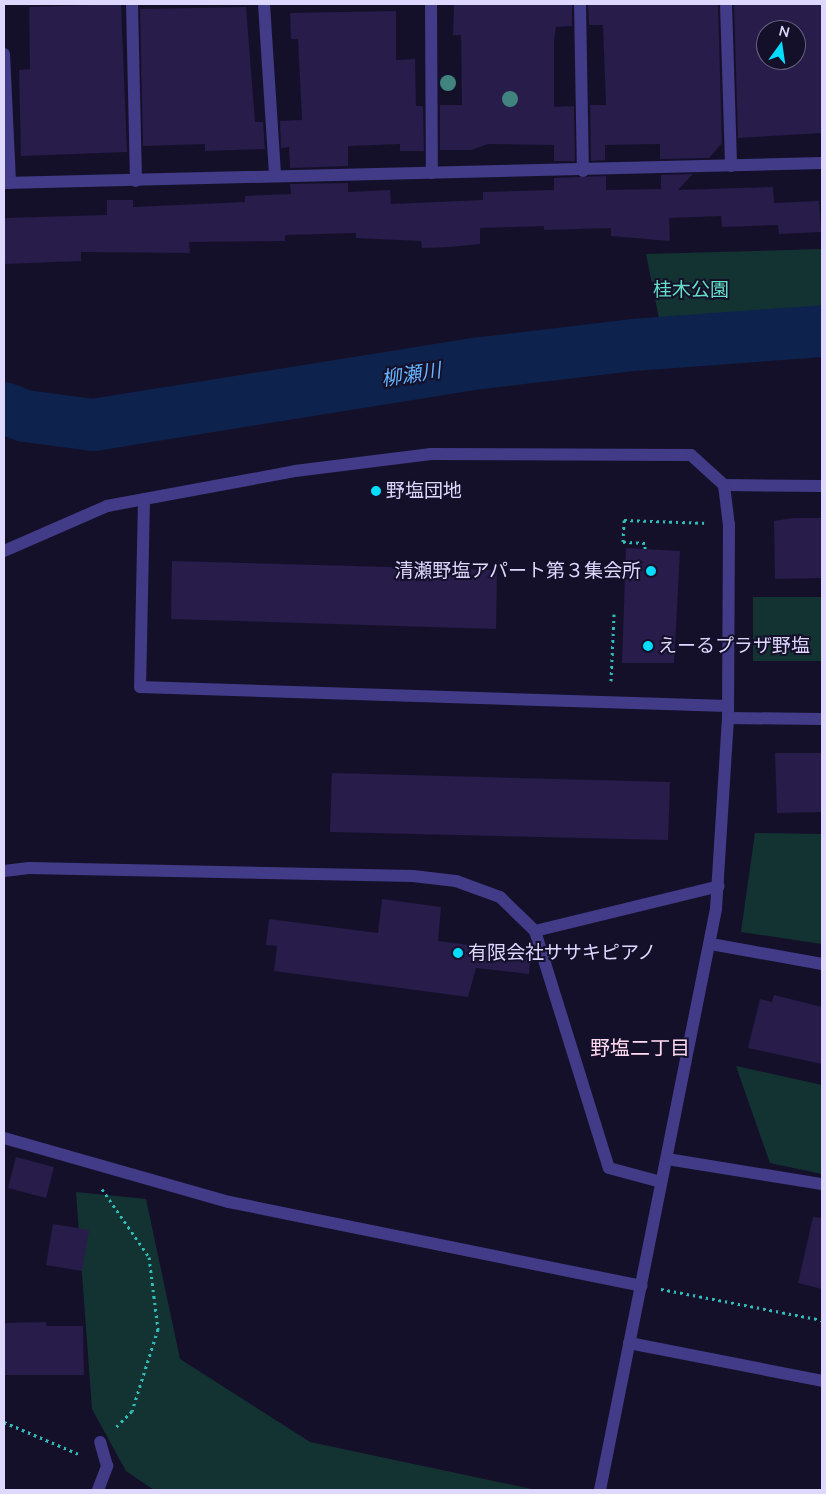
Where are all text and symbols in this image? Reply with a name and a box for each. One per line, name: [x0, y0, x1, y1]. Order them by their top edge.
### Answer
north arrow: [756, 20, 806, 70]
text: N: [777, 21, 792, 41]
park label: 桂木公園: [653, 279, 729, 301]
water label: 柳瀬川: [379, 357, 443, 391]
place label: 野塩団地: [386, 480, 462, 502]
marker: 野塩団地: [370, 485, 382, 497]
place label: 清瀬野塩アパート第３集会所: [394, 560, 641, 582]
marker: 清瀬野塩アパート第３集会所: [645, 565, 657, 577]
place label: えーるプラザ野塩: [658, 635, 810, 657]
marker: えーるプラザ野塩: [642, 640, 654, 652]
place label: 有限会社ササキピアノ: [468, 942, 658, 964]
marker: 有限会社ササキピアノ: [452, 947, 464, 959]
district label: 野塩二丁目: [590, 1035, 690, 1059]

